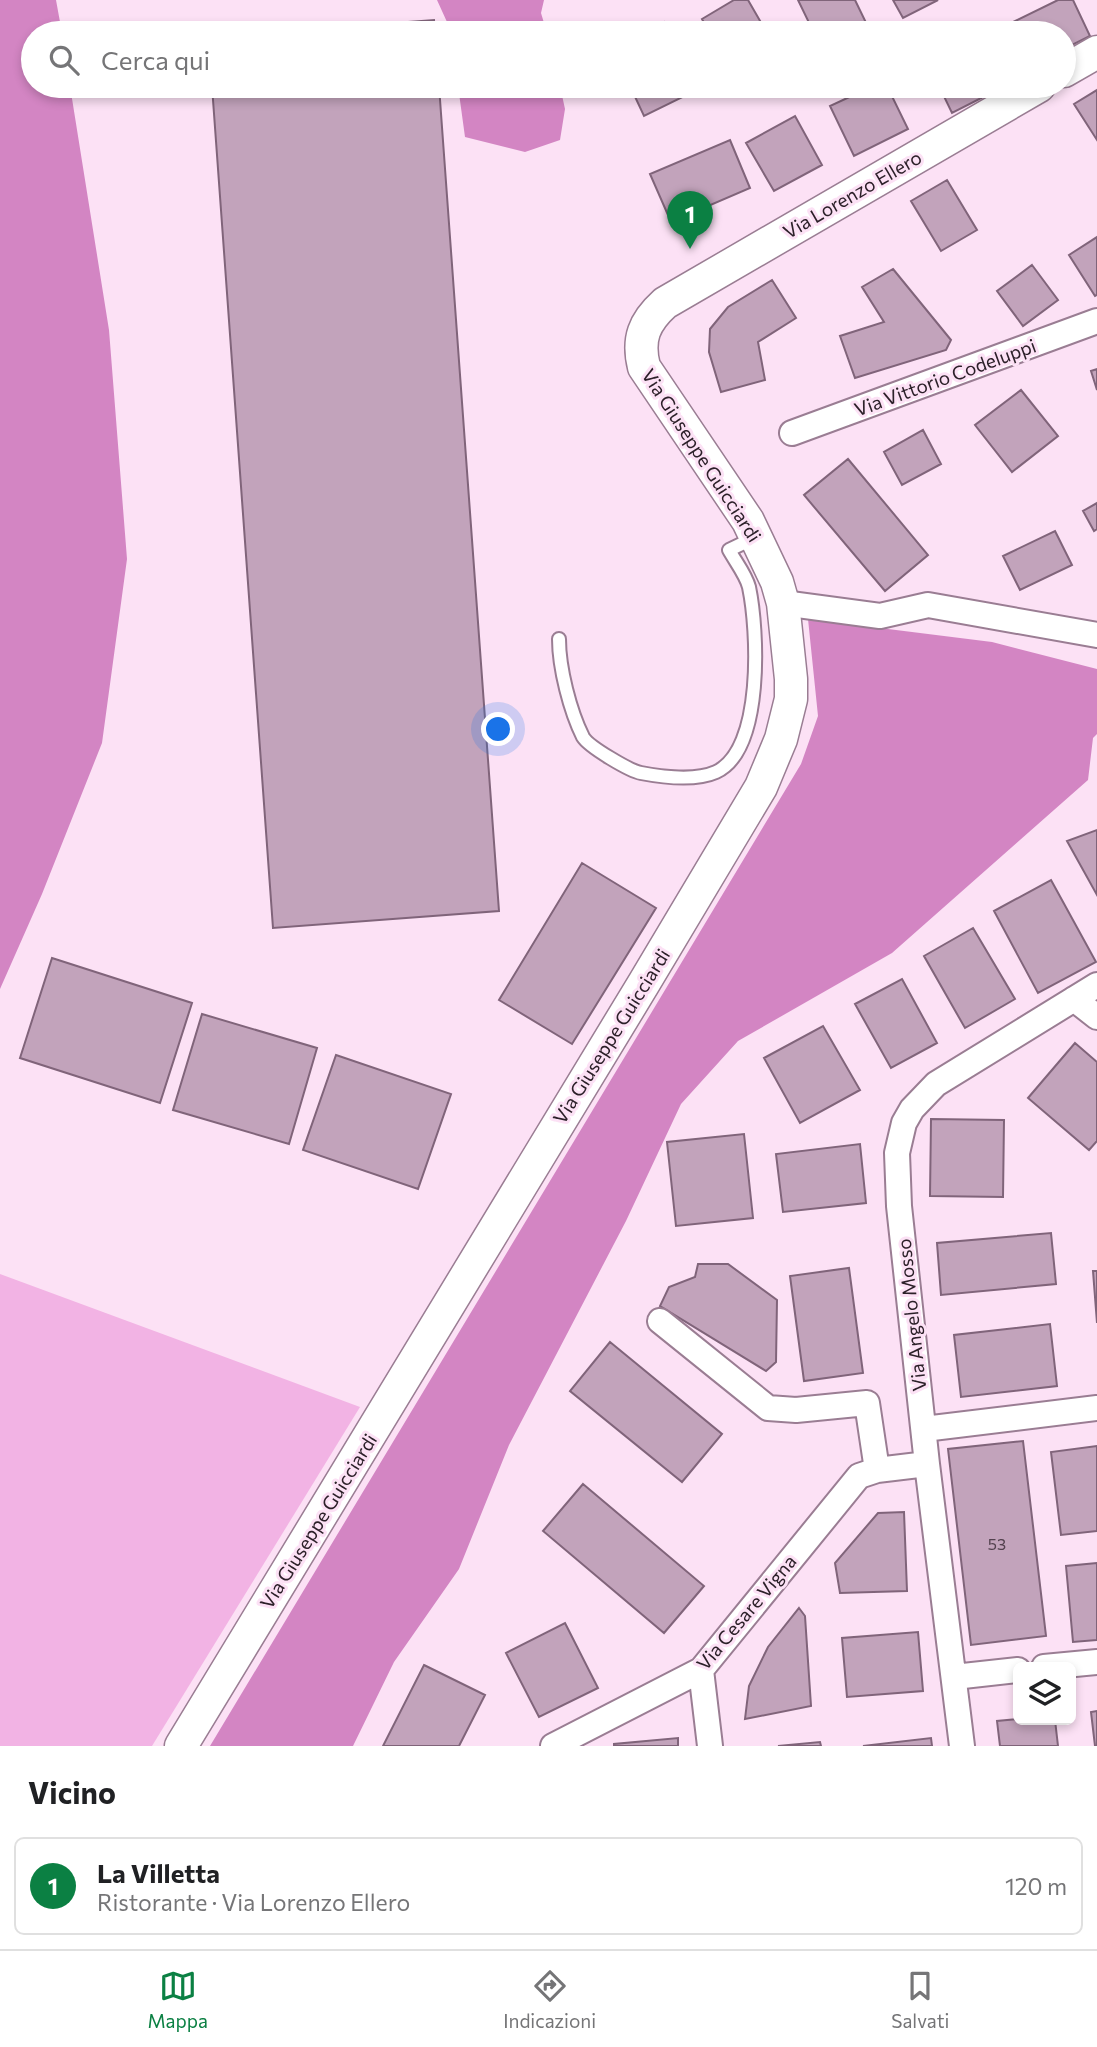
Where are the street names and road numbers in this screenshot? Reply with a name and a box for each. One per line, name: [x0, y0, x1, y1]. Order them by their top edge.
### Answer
street label: Via Lorenzo Ellero: [779, 145, 925, 243]
street label: Via Vittorio Codeluppi: [851, 333, 1039, 421]
street label: Via Giuseppe Guicciardi: [637, 364, 767, 546]
street label: Via Giuseppe Guicciardi: [548, 944, 674, 1128]
street label: Via Angelo Mosso: [892, 1238, 930, 1392]
street label: Via Giuseppe Guicciardi: [255, 1429, 381, 1613]
street label: Via Cesare Vigna: [691, 1550, 801, 1674]

